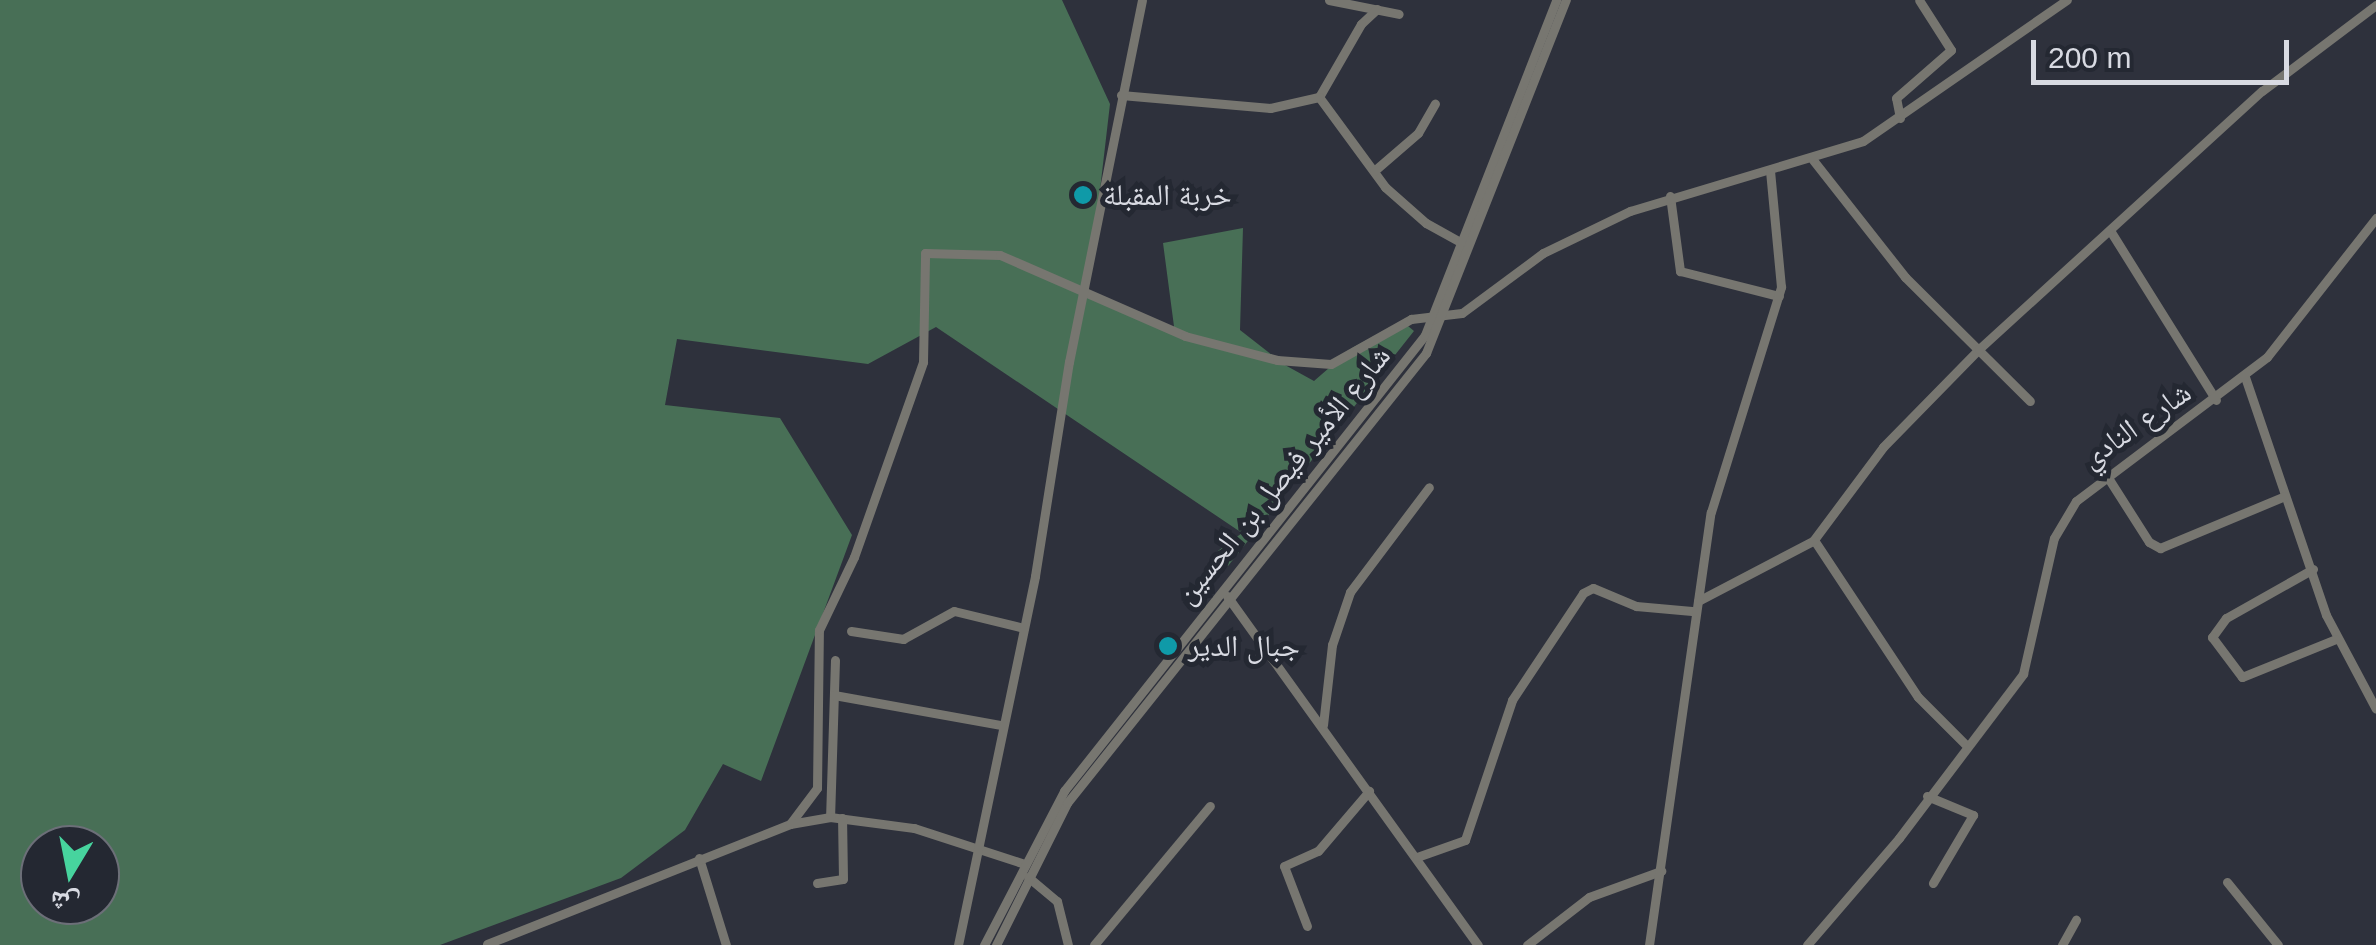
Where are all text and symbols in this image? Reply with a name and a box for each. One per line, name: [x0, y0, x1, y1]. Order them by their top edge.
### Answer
scale bar: [2036, 20, 2294, 82]
text: 200 m: [2048, 41, 2131, 74]
place label: خربة المقبلة: [1103, 177, 1232, 213]
marker: خربة المقبلة: [1072, 184, 1094, 206]
street label: شارع الأمير فيصل بن الحسين: [1168, 339, 1398, 611]
street label: شارع النادي: [2074, 374, 2198, 476]
place label: جبال الدير: [1188, 628, 1300, 664]
marker: جبال الدير: [1157, 635, 1179, 657]
north arrow: [20, 825, 120, 925]
text: ش: [48, 885, 82, 921]

